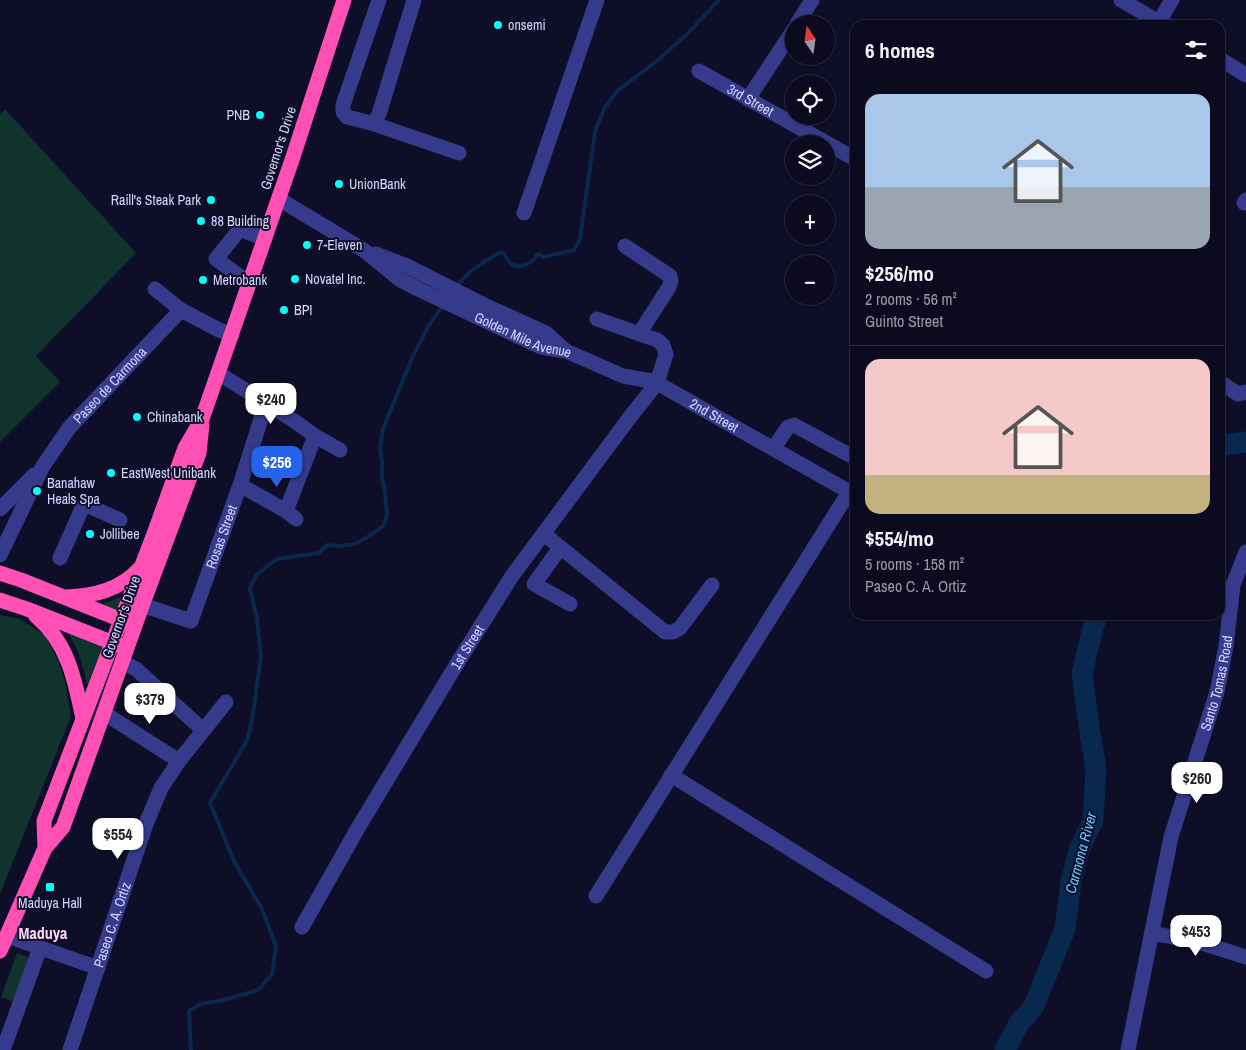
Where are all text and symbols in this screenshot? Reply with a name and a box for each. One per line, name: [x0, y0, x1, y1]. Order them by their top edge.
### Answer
north arrow: [785, 15, 835, 65]
map controls: [785, 15, 835, 305]
place label: onsemi: [508, 16, 546, 34]
marker: onsemi: [492, 19, 504, 31]
text: 6 homes: [865, 36, 935, 65]
icon: filters: [1182, 36, 1210, 64]
button: locate: [785, 75, 835, 125]
street label: 3rd Street: [724, 80, 777, 120]
street label: Governor's Drive: [256, 104, 300, 192]
place label: PNB: [226, 106, 250, 124]
marker: PNB: [254, 109, 266, 121]
icon: home: [993, 126, 1083, 216]
button: layers: [785, 135, 835, 185]
place label: UnionBank: [349, 175, 406, 193]
marker: UnionBank: [333, 178, 345, 190]
place label: Raill's Steak Park: [111, 191, 201, 209]
marker: Raill's Steak Park: [205, 194, 217, 206]
button: +: [785, 195, 835, 245]
place label: 88 Building: [211, 212, 270, 230]
marker: 88 Building: [195, 215, 207, 227]
place label: 7-Eleven: [317, 236, 362, 254]
marker: 7-Eleven: [301, 239, 313, 251]
button: −: [785, 255, 835, 305]
text: $256/mo: [865, 259, 934, 288]
place label: Novatel Inc.: [305, 270, 366, 288]
place label: Metrobank: [213, 271, 267, 289]
marker: Novatel Inc.: [289, 273, 301, 285]
marker: Metrobank: [197, 274, 209, 286]
text: 2 rooms · 56 m²: [865, 288, 957, 310]
place label: BPI: [294, 301, 313, 319]
marker: BPI: [278, 304, 290, 316]
street label: Golden Mile Avenue: [471, 308, 575, 361]
text: Guinto Street: [865, 310, 943, 332]
street label: Paseo de Carmona: [69, 343, 151, 427]
pin: $240: [241, 382, 301, 425]
text: $240: [256, 388, 286, 410]
icon: home: [993, 392, 1083, 482]
street label: 2nd Street: [687, 394, 742, 436]
place label: Chinabank: [147, 408, 203, 426]
marker: Chinabank: [131, 411, 143, 423]
pin: $256: [247, 446, 307, 488]
text: $256: [262, 451, 292, 473]
place label: EastWest Unibank: [121, 464, 216, 482]
marker: EastWest Unibank: [105, 467, 117, 479]
place label: Banahaw Heals Spa: [47, 474, 101, 508]
marker: Banahaw Heals Spa: [31, 485, 43, 497]
street label: Rosas Street: [202, 503, 241, 571]
text: $554/mo: [865, 524, 934, 553]
place label: Jollibee: [100, 525, 140, 543]
marker: Jollibee: [84, 528, 96, 540]
text: 5 rooms · 158 m²: [865, 553, 964, 575]
street label: Governor's Drive: [98, 573, 144, 661]
text: Paseo C. A. Ortiz: [865, 575, 966, 597]
street label: 1st Street: [447, 622, 488, 673]
street label: Santo Tomas Road: [1196, 635, 1236, 733]
pin: $379: [120, 682, 180, 725]
text: $379: [135, 688, 165, 710]
pin: $260: [1167, 762, 1227, 804]
text: $260: [1182, 767, 1212, 789]
water label: Carmona River: [1060, 809, 1102, 896]
pin: $554: [88, 818, 148, 860]
text: $554: [103, 823, 133, 845]
street label: Paseo C. A. Ortiz: [89, 880, 135, 970]
marker: Maduya Hall: [44, 881, 56, 893]
place label: Maduya Hall: [18, 894, 82, 912]
pin: $453: [1166, 914, 1226, 957]
text: $453: [1181, 920, 1211, 942]
district label: Maduya: [19, 922, 68, 944]

